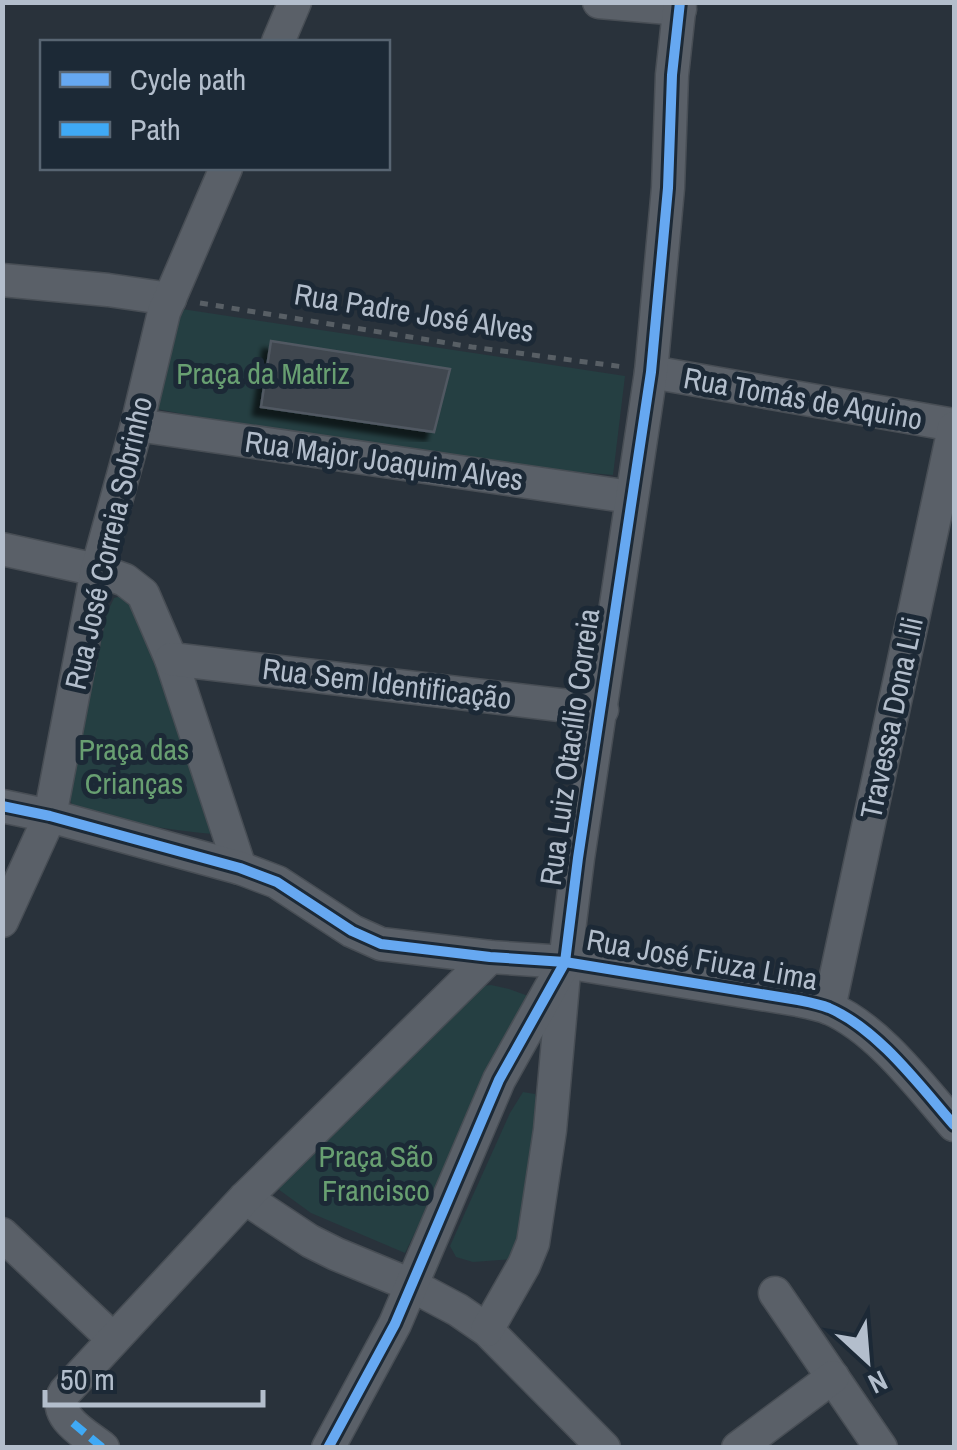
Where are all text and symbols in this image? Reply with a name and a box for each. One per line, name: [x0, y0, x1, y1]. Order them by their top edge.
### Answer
legend: [40, 40, 390, 170]
text: Cycle path: [130, 59, 246, 99]
text: Path: [130, 109, 181, 149]
street label: Rua Padre José Alves: [291, 273, 537, 351]
park label: Praça da Matriz: [176, 353, 350, 393]
street label: Rua Tomás de Aquino: [681, 357, 926, 439]
street label: Rua José Correia Sobrinho: [55, 392, 161, 693]
street label: Rua Major Joaquim Alves: [243, 421, 526, 499]
street label: Rua Luiz Otacílio Correia: [530, 606, 608, 888]
street label: Travessa Dona Lili: [850, 613, 932, 822]
street label: Rua Sem Identificação: [260, 648, 514, 718]
park label: Praça das Crianças: [79, 729, 189, 803]
street label: Rua José Fiuza Lima: [584, 919, 821, 999]
park label: Praça São Francisco: [319, 1136, 433, 1210]
north arrow: [817, 1310, 917, 1410]
scale bar: [45, 1345, 262, 1407]
text: 50 m: [60, 1359, 115, 1399]
text: N: [862, 1362, 894, 1403]

